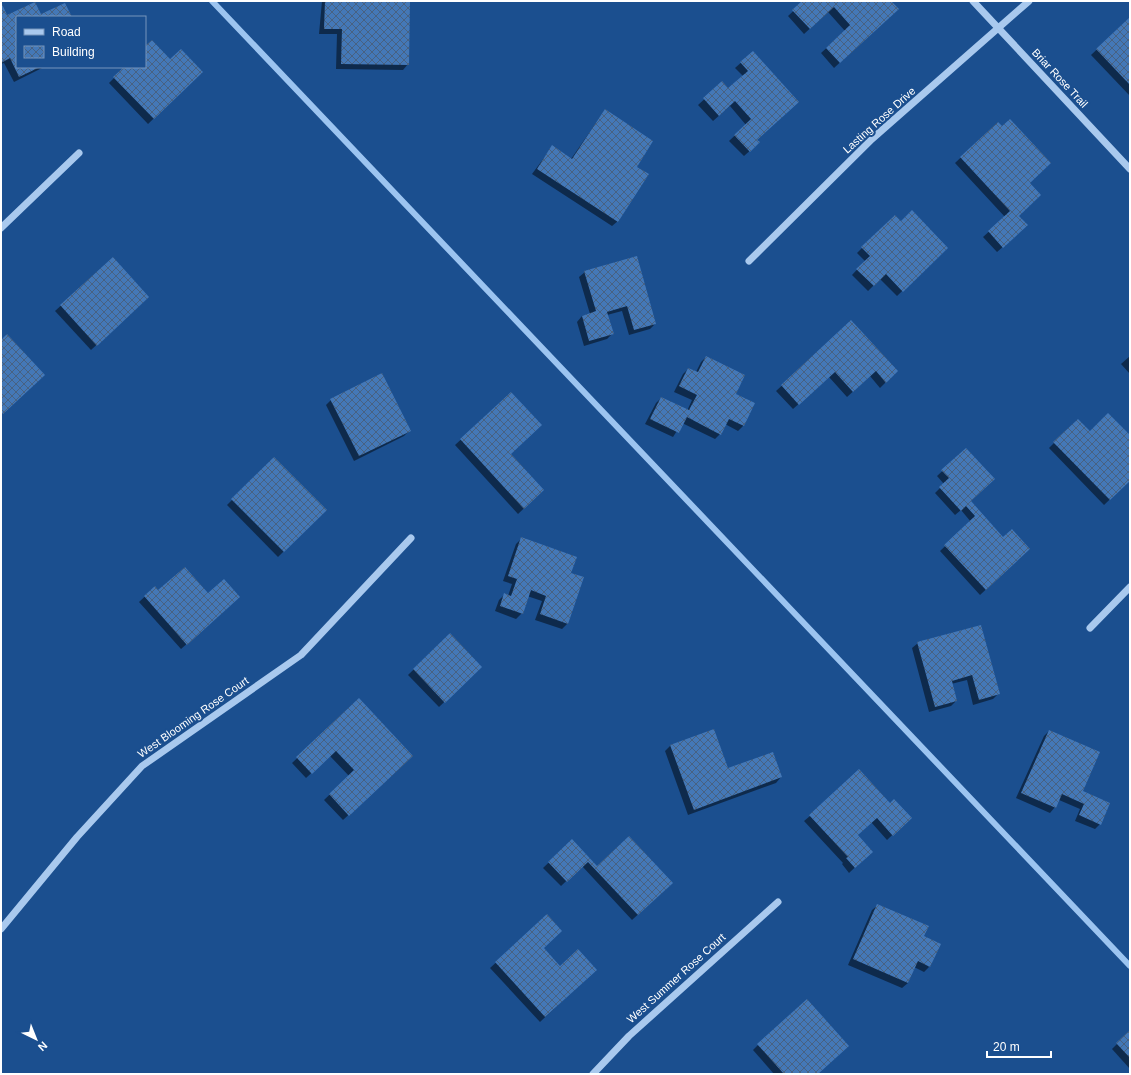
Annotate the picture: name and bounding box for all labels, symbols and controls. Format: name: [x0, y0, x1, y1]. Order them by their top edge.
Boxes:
legend: [16, 16, 146, 68]
text: Road: [52, 25, 81, 39]
text: Building: [52, 45, 95, 59]
street label: Briar Rose Trail: [1030, 46, 1090, 110]
street label: Lasting Rose Drive: [840, 84, 918, 156]
street label: West Blooming Rose Court: [135, 674, 251, 760]
street label: West Summer Rose Court: [624, 931, 728, 1025]
north arrow: [16, 1019, 56, 1059]
scale bar: [987, 1033, 1051, 1059]
text: N: [36, 1039, 50, 1053]
text: 20 m: [993, 1040, 1020, 1054]

